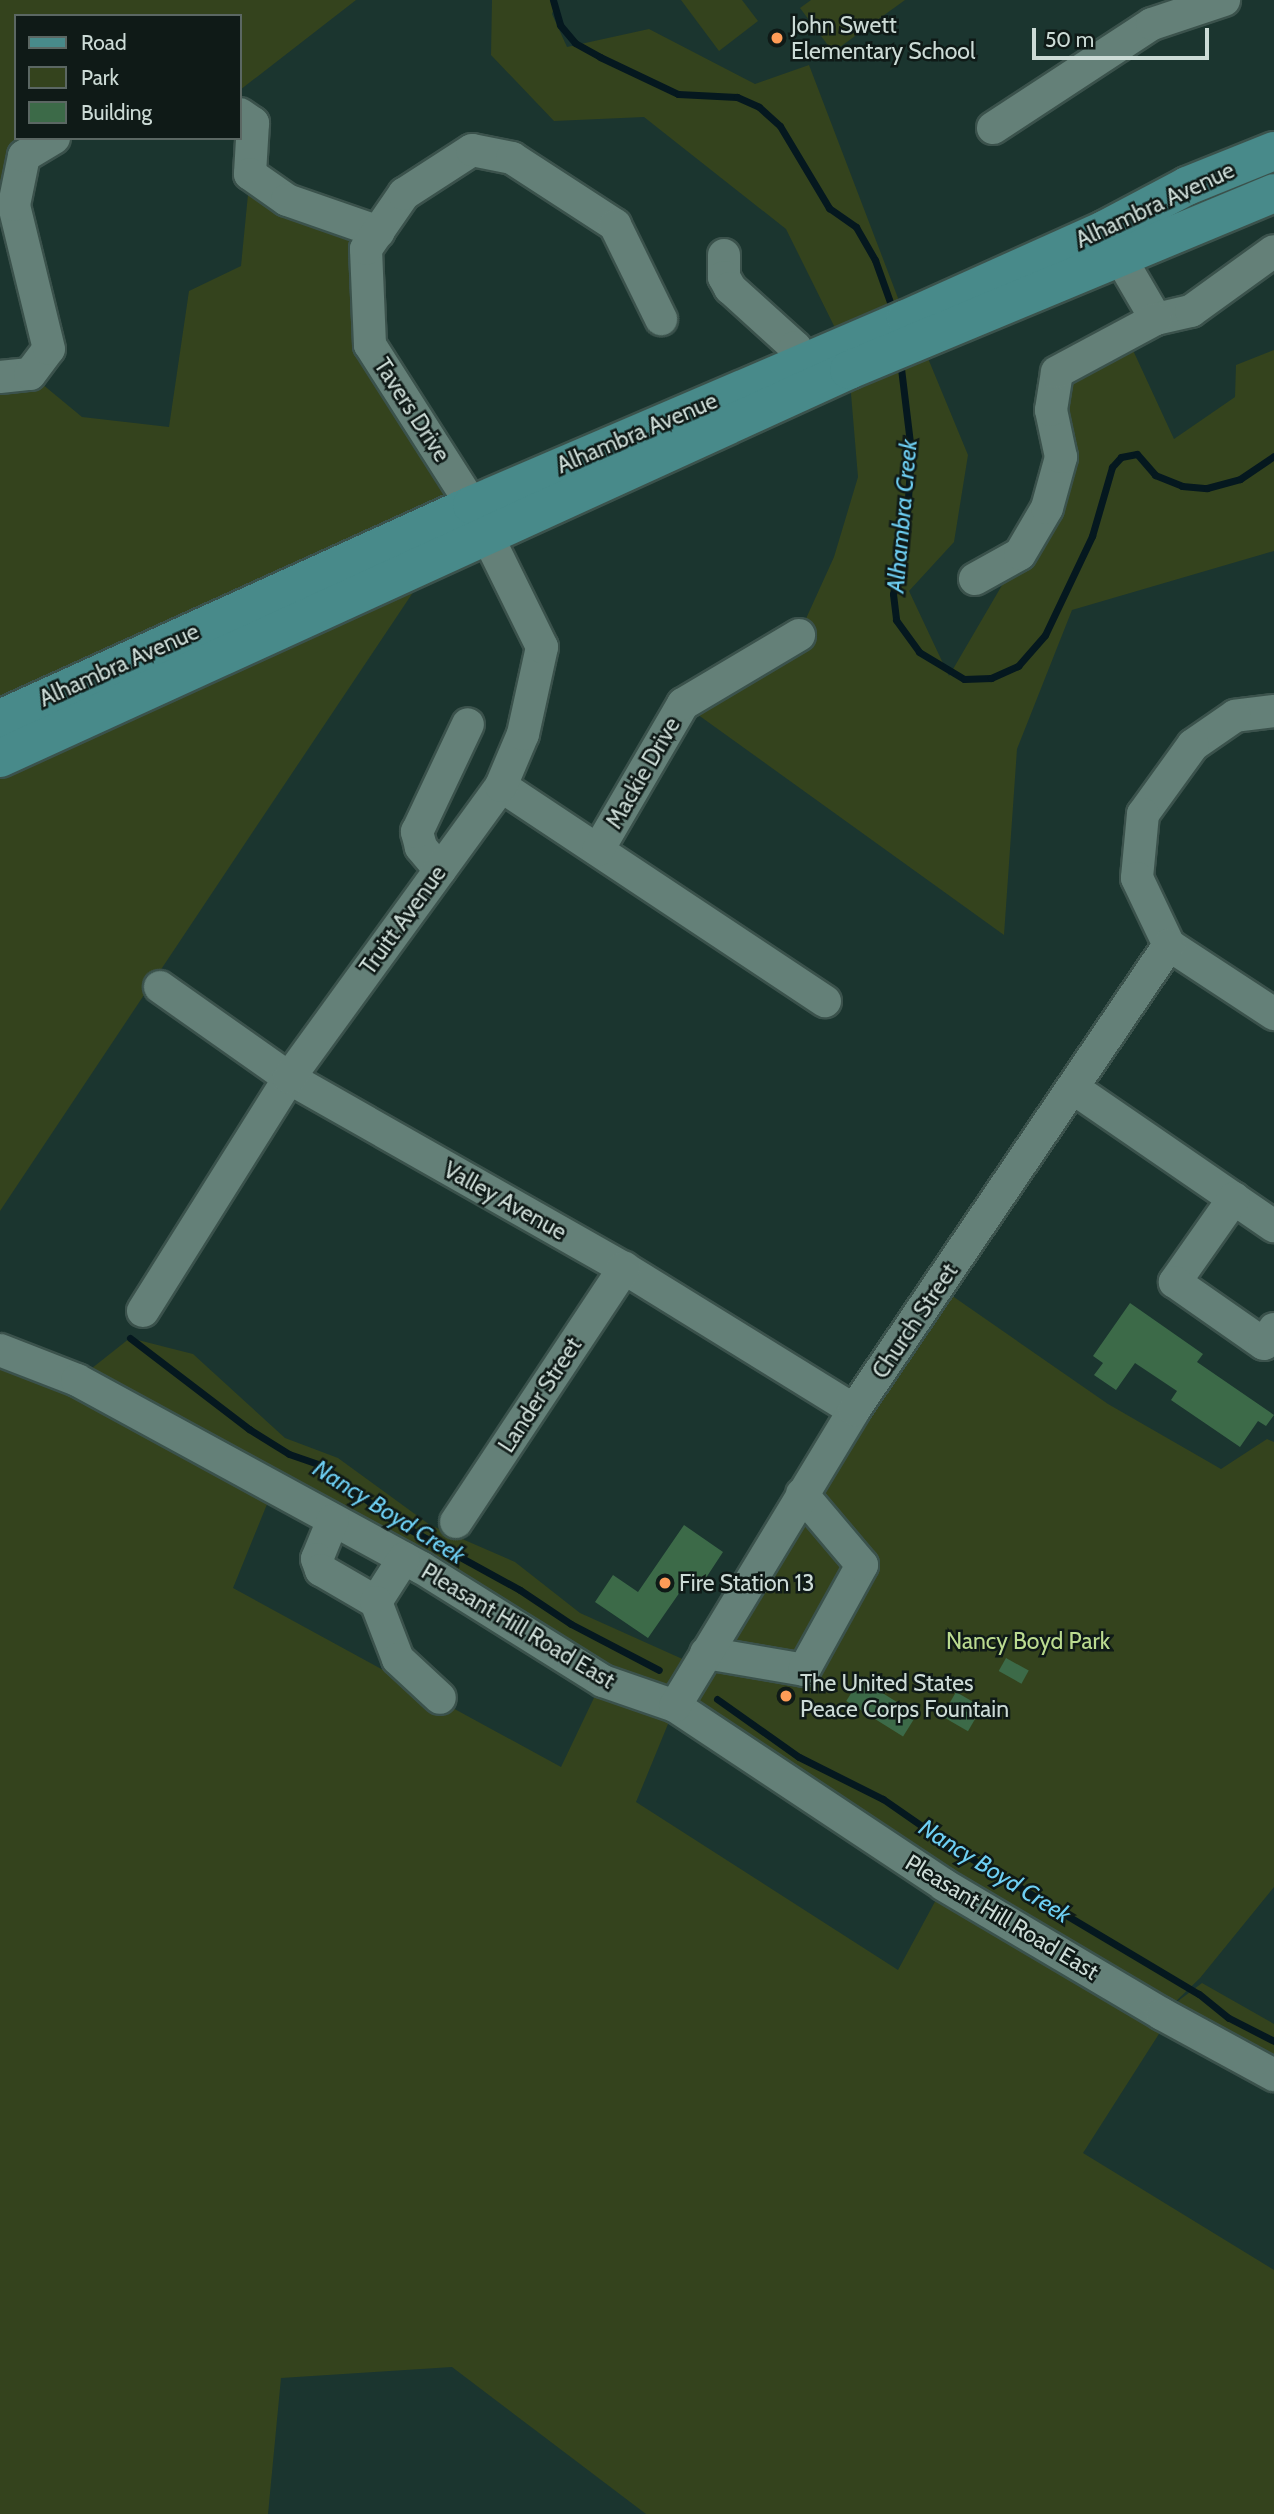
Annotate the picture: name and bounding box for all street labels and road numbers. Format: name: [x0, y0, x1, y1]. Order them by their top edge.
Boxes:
street label: Alhambra Avenue: [1071, 156, 1239, 254]
street label: Tavers Drive: [368, 353, 456, 467]
street label: Alhambra Avenue: [552, 387, 722, 479]
street label: Alhambra Avenue: [35, 617, 203, 713]
street label: Mackie Drive: [600, 713, 686, 833]
street label: Truitt Avenue: [354, 860, 452, 980]
street label: Valley Avenue: [439, 1156, 571, 1246]
street label: Church Street: [866, 1258, 964, 1384]
street label: Lander Street: [493, 1332, 587, 1458]
street label: Pleasant Hill Road East: [416, 1557, 620, 1695]
street label: Pleasant Hill Road East: [900, 1848, 1104, 1986]

